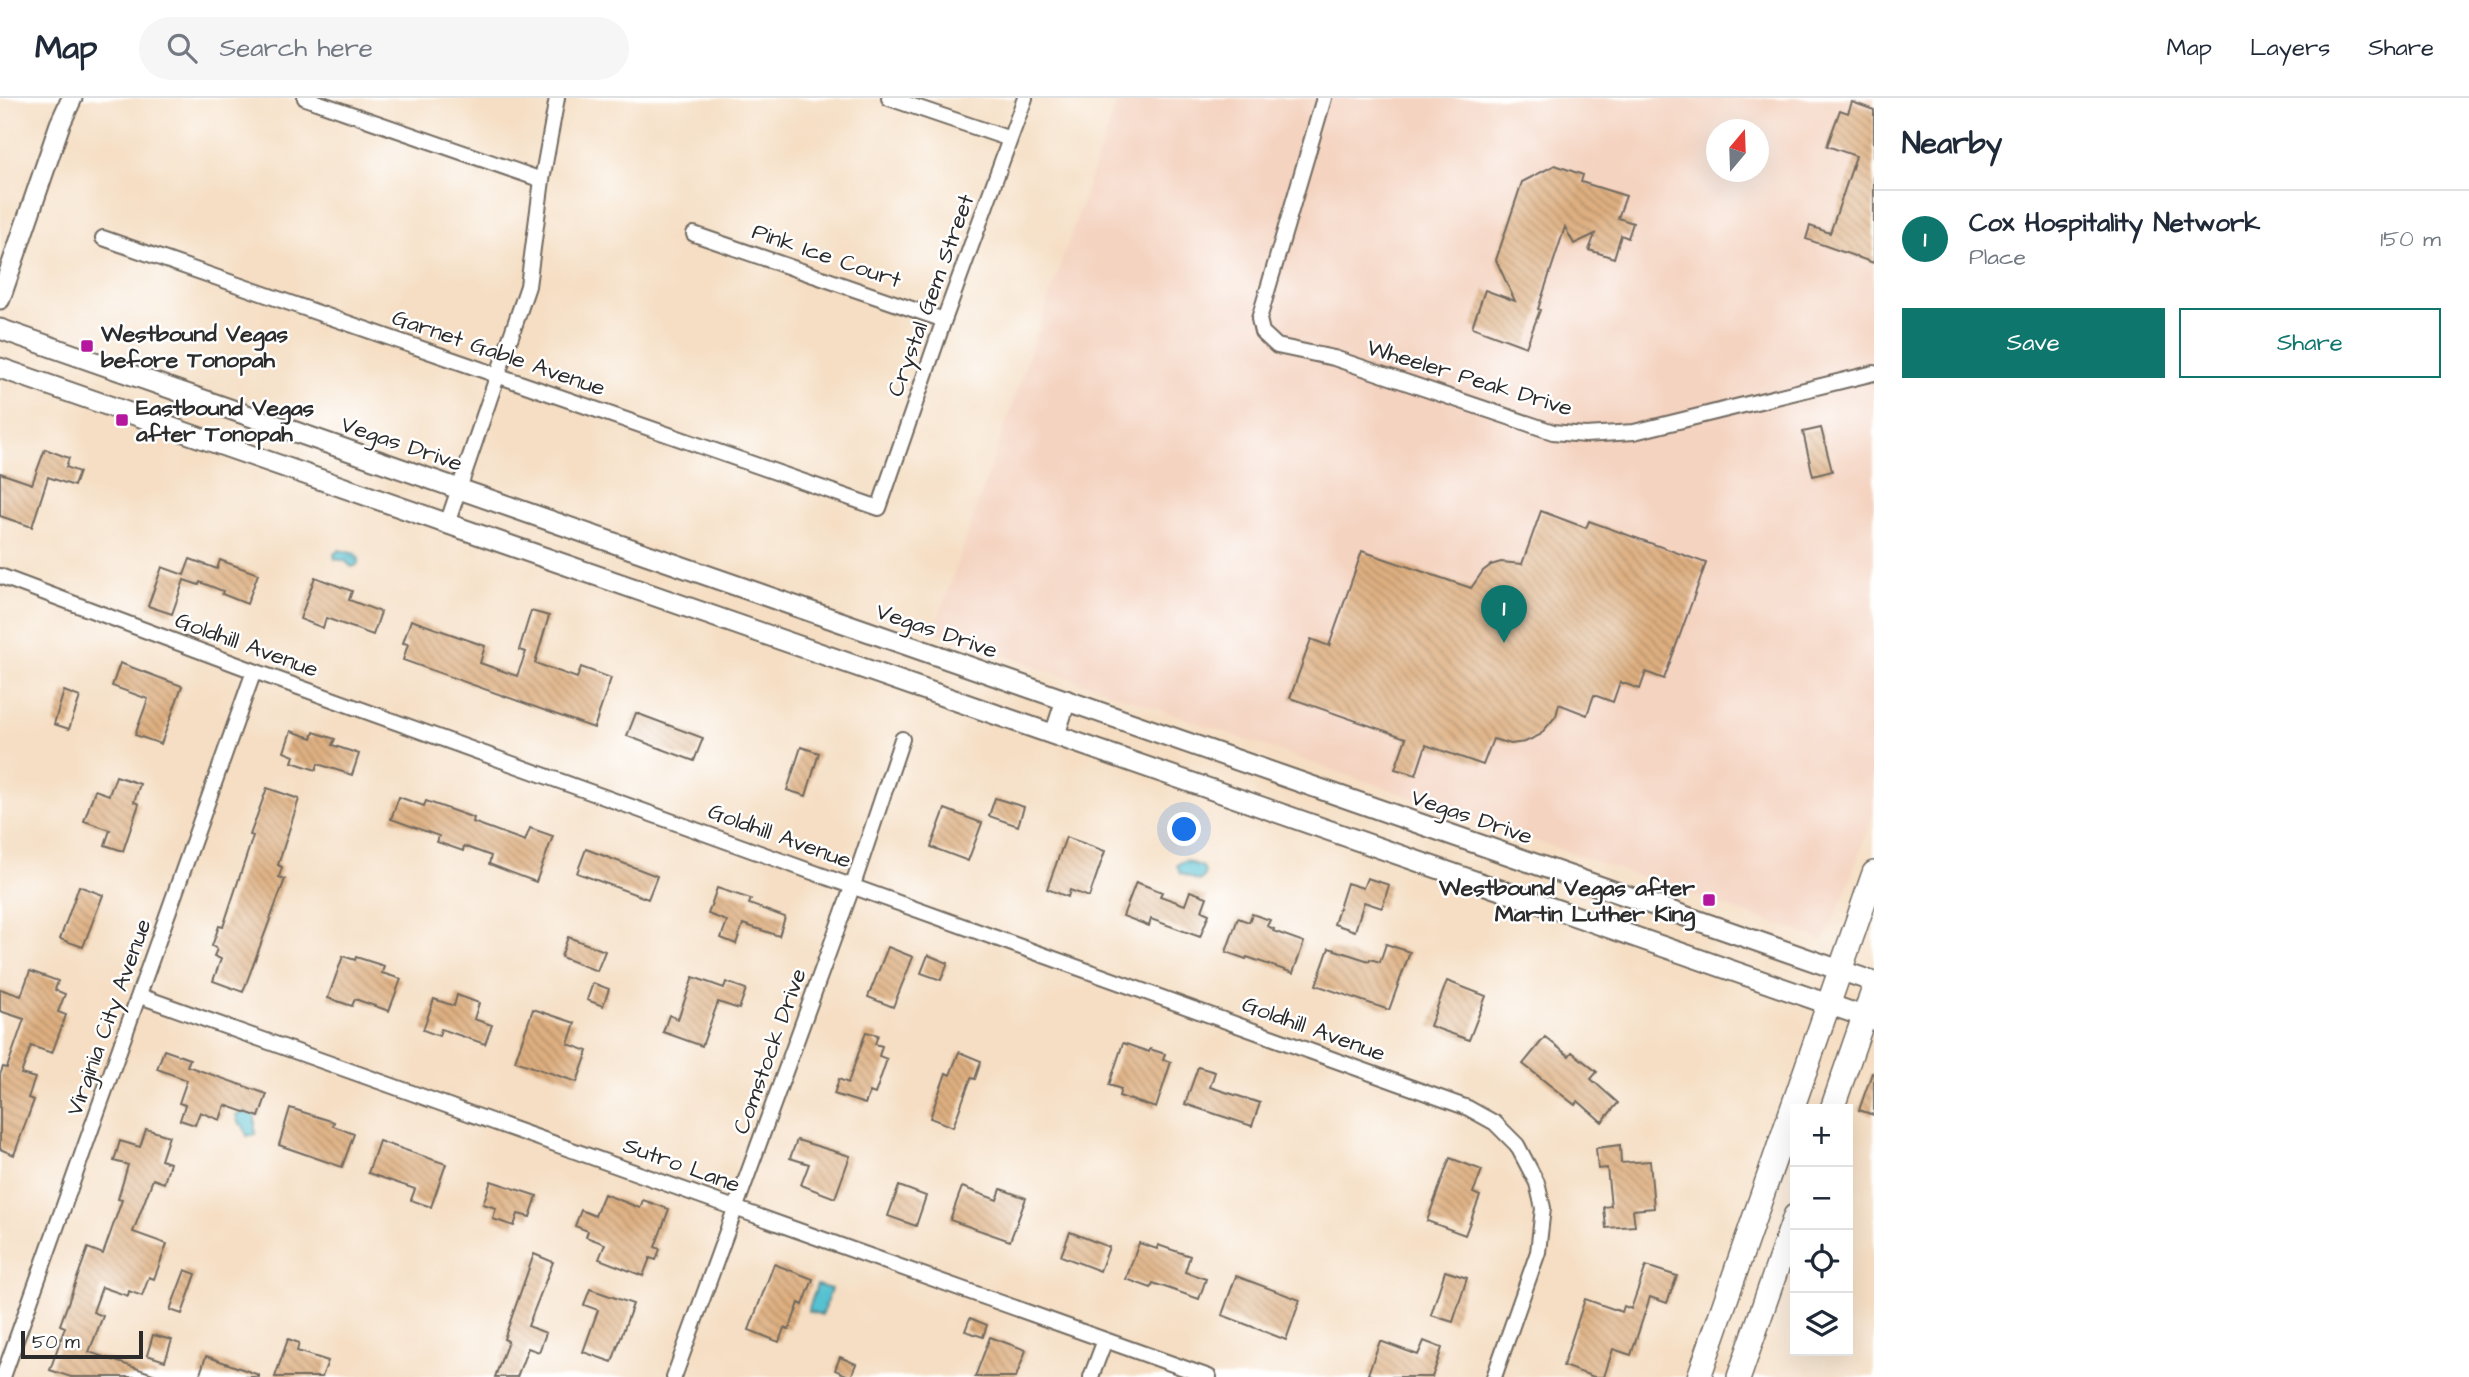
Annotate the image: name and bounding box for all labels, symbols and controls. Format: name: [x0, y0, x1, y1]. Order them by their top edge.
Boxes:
search box: [139, 17, 629, 80]
text: Map: [35, 25, 97, 71]
icon: search: [163, 29, 201, 67]
text: Search here: [219, 30, 373, 66]
text: Map: [2167, 31, 2212, 65]
text: Layers: [2250, 31, 2330, 65]
text: Share: [2368, 31, 2434, 65]
north arrow: [1706, 119, 1769, 182]
text: Nearby: [1902, 123, 2002, 165]
street label: Crystal Gem Street: [879, 189, 984, 401]
text: Cox Hospitality Network: [1969, 205, 2260, 241]
street label: Pink Ice Court: [748, 215, 906, 297]
text: 1: [1924, 223, 1926, 255]
text: 150 m: [2380, 223, 2441, 255]
text: Place: [1969, 241, 2026, 273]
street label: Garnet Gable Avenue: [388, 301, 609, 404]
button: Save: [1902, 308, 2165, 378]
button: Share: [2179, 308, 2441, 378]
place label: Westbound Vegas before Tonopah: [100, 318, 288, 376]
street label: Wheeler Peak Drive: [1363, 331, 1576, 424]
marker: Westbound Vegas before Tonopah: [79, 338, 95, 354]
place label: Eastbound Vegas after Tonopah: [135, 392, 315, 450]
street label: Vegas Drive: [336, 408, 467, 481]
marker: Eastbound Vegas after Tonopah: [114, 412, 130, 428]
pin: 1: [1481, 585, 1527, 643]
street label: Vegas Drive: [871, 595, 1002, 668]
street label: Goldhill Avenue: [171, 604, 323, 686]
street label: Vegas Drive: [1406, 781, 1537, 854]
street label: Goldhill Avenue: [704, 795, 856, 877]
your location: [1167, 812, 1201, 846]
place label: Westbound Vegas after Martin Luther King: [1438, 872, 1695, 931]
marker: Westbound Vegas after Martin Luther King: [1701, 892, 1717, 908]
street label: Virginia City Avenue: [58, 914, 160, 1121]
street label: Comstock Drive: [725, 964, 815, 1139]
street label: Goldhill Avenue: [1238, 988, 1390, 1070]
map controls: [1790, 1104, 1853, 1356]
button: +: [1790, 1104, 1853, 1167]
street label: Sutro Lane: [619, 1129, 745, 1201]
button: −: [1790, 1167, 1853, 1230]
button: locate: [1790, 1230, 1853, 1293]
button: layers: [1790, 1293, 1853, 1356]
scale bar: [21, 1328, 144, 1360]
text: 50 m: [32, 1329, 80, 1356]

